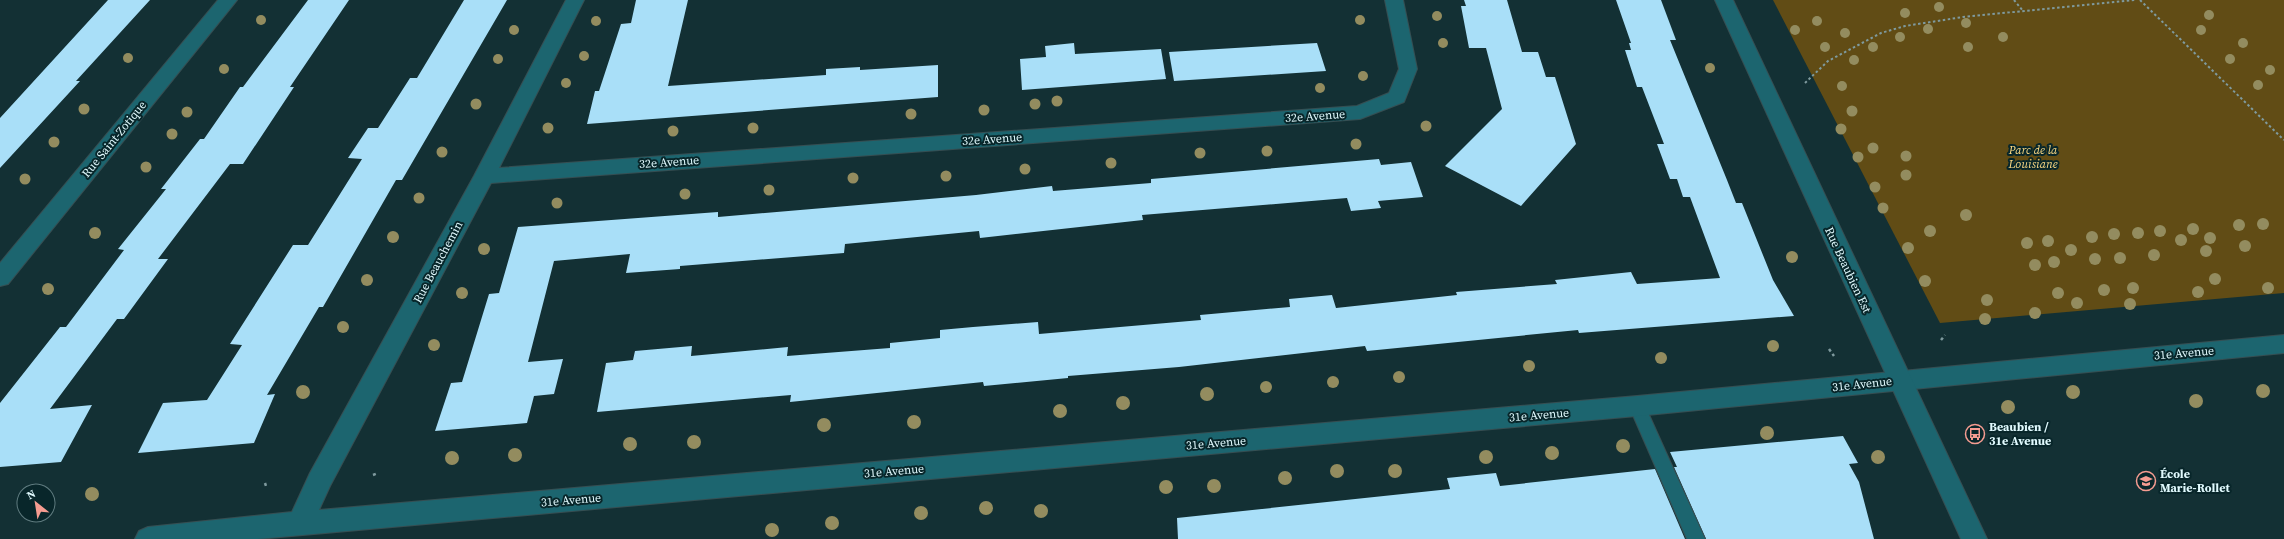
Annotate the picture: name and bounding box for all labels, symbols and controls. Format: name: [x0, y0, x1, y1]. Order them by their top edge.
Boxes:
street label: Rue Saint-Zotique: [78, 97, 150, 181]
street label: 32e Avenue: [1284, 106, 1346, 126]
street label: 32e Avenue: [961, 129, 1023, 149]
park label: Parc de la Louisiane: [2007, 142, 2058, 172]
street label: 32e Avenue: [638, 152, 700, 172]
street label: Rue Beauchemin: [410, 218, 466, 306]
street label: Rue Beaubien Est: [1821, 224, 1875, 316]
street label: 31e Avenue: [2153, 342, 2215, 364]
street label: 31e Avenue: [1831, 373, 1893, 395]
street label: 31e Avenue: [1508, 404, 1570, 426]
place label: Beaubien / 31e Avenue: [1989, 419, 2051, 449]
bus stop icon: Beaubien / 31e Avenue: [1964, 423, 1986, 445]
street label: 31e Avenue: [1185, 432, 1247, 454]
street label: 31e Avenue: [863, 460, 925, 482]
place label: École Marie-Rollet: [2160, 466, 2230, 496]
school or university icon: École Marie-Rollet: [2135, 470, 2157, 492]
north arrow: [16, 483, 56, 523]
text: N: [24, 486, 38, 503]
street label: 31e Avenue: [540, 489, 602, 511]

